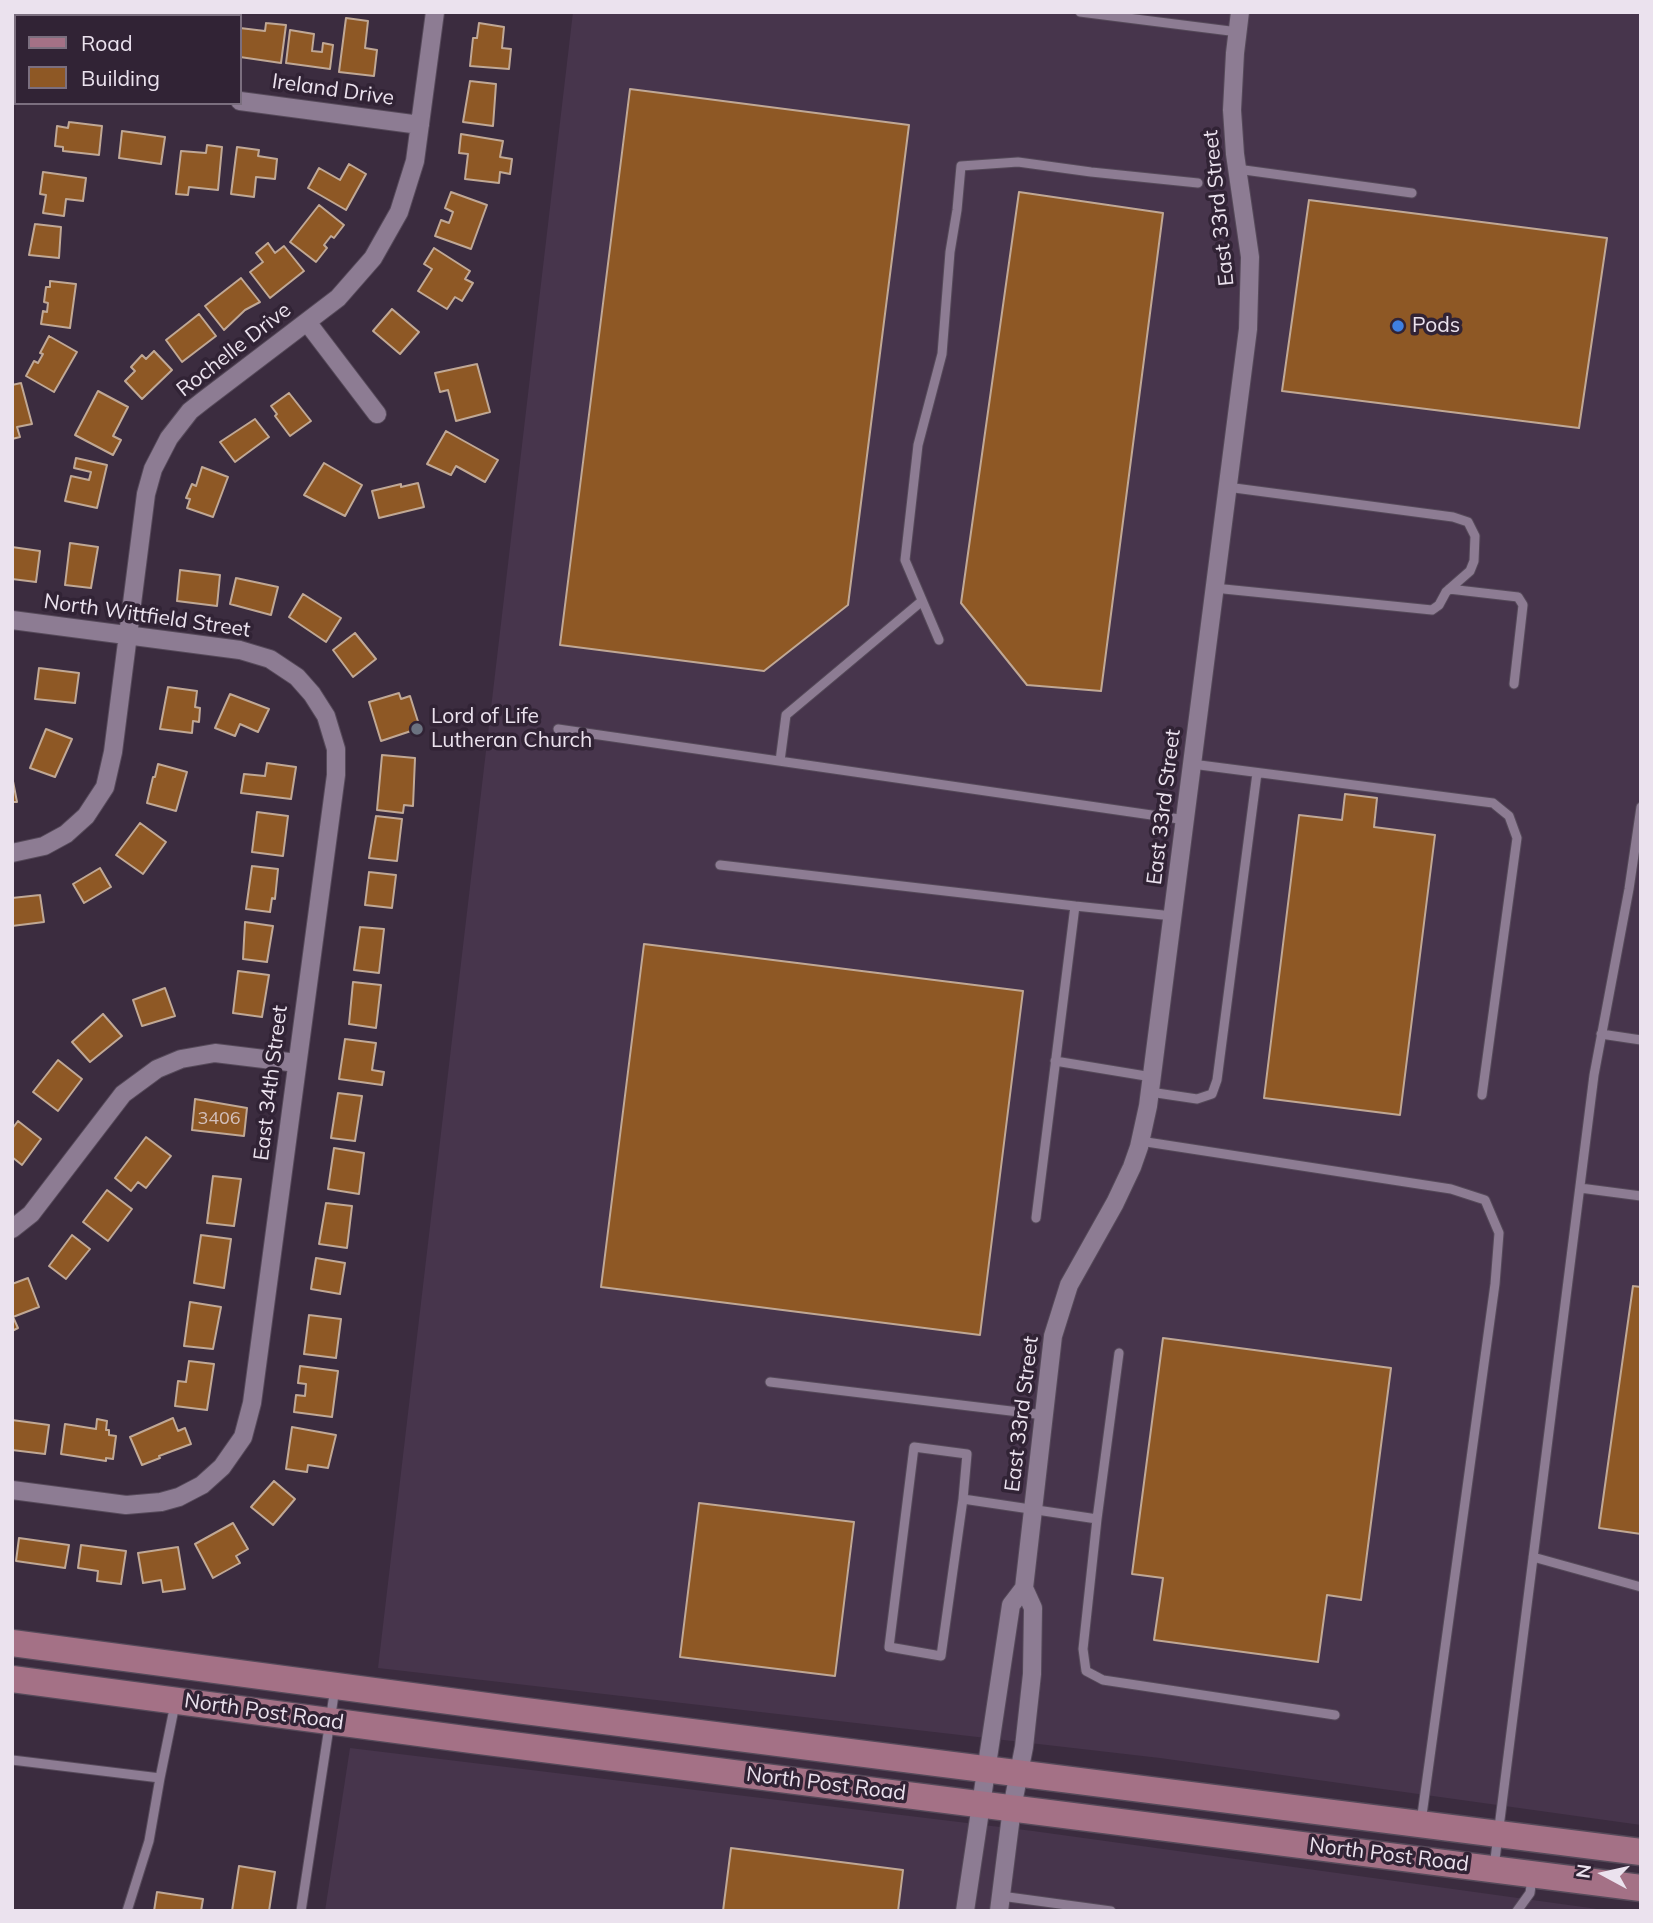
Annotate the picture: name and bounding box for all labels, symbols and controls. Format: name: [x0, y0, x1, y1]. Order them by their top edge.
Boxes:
legend: [14, 14, 242, 105]
text: Road: [81, 30, 132, 56]
text: Building: [81, 65, 160, 91]
street label: Ireland Drive: [270, 69, 396, 111]
street label: East 33rd Street: [1198, 129, 1240, 287]
street label: Rochelle Drive: [172, 298, 296, 402]
place label: Pods: [1412, 313, 1460, 339]
marker: Pods: [1390, 318, 1406, 334]
street label: North Wittfield Street: [42, 589, 252, 643]
place label: Lord of Life Lutheran Church: [431, 704, 592, 754]
marker: Lord of Life Lutheran Church: [409, 721, 425, 737]
street label: East 33rd Street: [1142, 728, 1186, 886]
street label: East 34th Street: [249, 1004, 293, 1162]
house number: 3406: [197, 1108, 241, 1130]
street label: East 33rd Street: [1000, 1335, 1044, 1493]
street label: North Post Road: [183, 1688, 345, 1736]
street label: North Post Road: [745, 1762, 907, 1806]
street label: North Post Road: [1308, 1833, 1470, 1877]
north arrow: [1569, 1839, 1639, 1909]
text: N: [1570, 1862, 1596, 1880]

